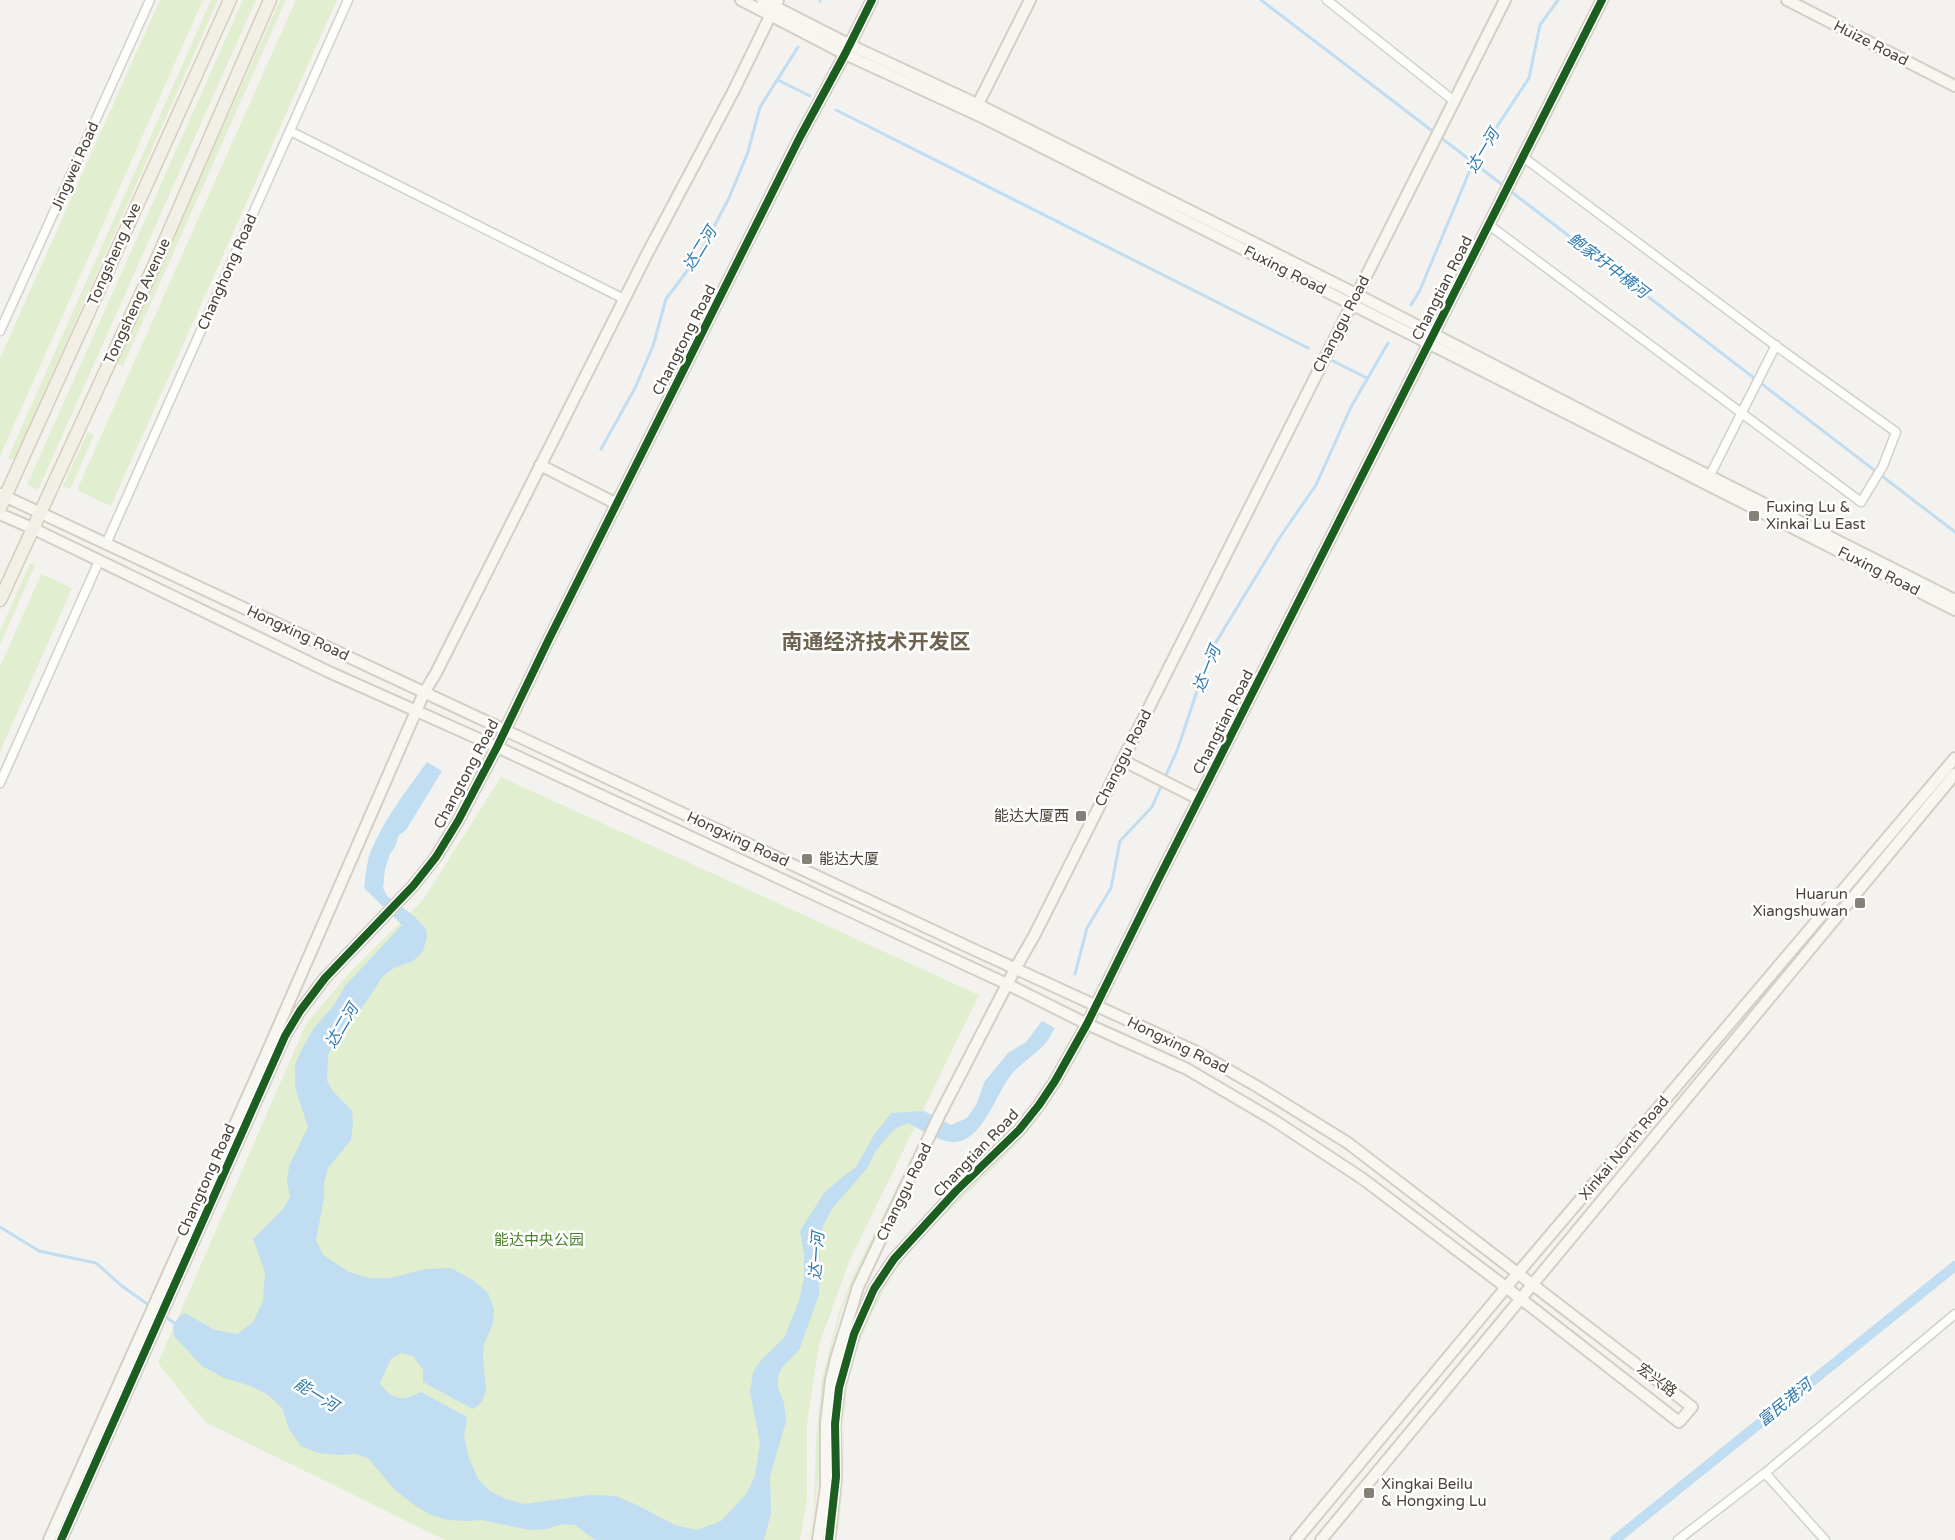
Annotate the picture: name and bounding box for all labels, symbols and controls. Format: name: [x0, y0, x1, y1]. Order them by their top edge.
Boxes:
street label: Huize Road: [1831, 16, 1911, 70]
street label: Jingwei Road: [47, 119, 103, 213]
water label: 达一河: [1462, 123, 1505, 177]
street label: Tongsheng Ave: [83, 200, 145, 308]
street label: Changhong Road: [193, 211, 261, 333]
water label: 达二河: [679, 221, 723, 275]
water label: 鲍家圩中横河: [1564, 229, 1655, 305]
street label: Changtian Road: [1408, 233, 1476, 343]
street label: Tongsheng Avenue: [100, 235, 174, 367]
street label: Fuxing Road: [1241, 242, 1329, 298]
street label: Changgu Road: [1309, 272, 1373, 376]
street label: Changtong Road: [648, 282, 720, 398]
place label: Fuxing Lu & Xinkai Lu East: [1766, 498, 1866, 533]
marker: Fuxing Lu & Xinkai Lu East: [1747, 509, 1761, 523]
street label: Fuxing Road: [1835, 543, 1923, 599]
street label: Hongxing Road: [244, 601, 352, 665]
district label: 南通经济技术开发区: [782, 630, 971, 655]
water label: 达一河: [1189, 640, 1226, 695]
street label: Changtian Road: [1189, 667, 1257, 777]
street label: Changgu Road: [1091, 706, 1155, 810]
street label: Changtong Road: [430, 716, 502, 832]
street label: Hongxing Road: [684, 807, 792, 871]
place label: 能达大厦西: [994, 807, 1069, 825]
marker: 能达大厦西: [1074, 809, 1088, 823]
place label: 能达大厦: [819, 850, 879, 868]
marker: 能达大厦: [800, 852, 814, 866]
place label: Huarun Xiangshuwan: [1752, 885, 1848, 920]
marker: Huarun Xiangshuwan: [1853, 896, 1867, 910]
water label: 达二河: [321, 998, 364, 1052]
street label: Hongxing Road: [1124, 1013, 1232, 1077]
street label: Xinkai North Road: [1575, 1092, 1673, 1204]
street label: Changtian Road: [930, 1105, 1022, 1201]
street label: Changtong Road: [173, 1121, 239, 1239]
street label: Changgu Road: [873, 1140, 935, 1244]
water label: 达一河: [805, 1228, 829, 1281]
park label: 能达中央公园: [494, 1231, 584, 1249]
street label: 宏兴路: [1634, 1359, 1680, 1401]
water label: 富民港河: [1754, 1373, 1818, 1431]
water label: 能一河: [290, 1374, 344, 1418]
place label: Xingkai Beilu & Hongxing Lu: [1381, 1475, 1487, 1510]
marker: Xingkai Beilu & Hongxing Lu: [1362, 1486, 1376, 1500]

